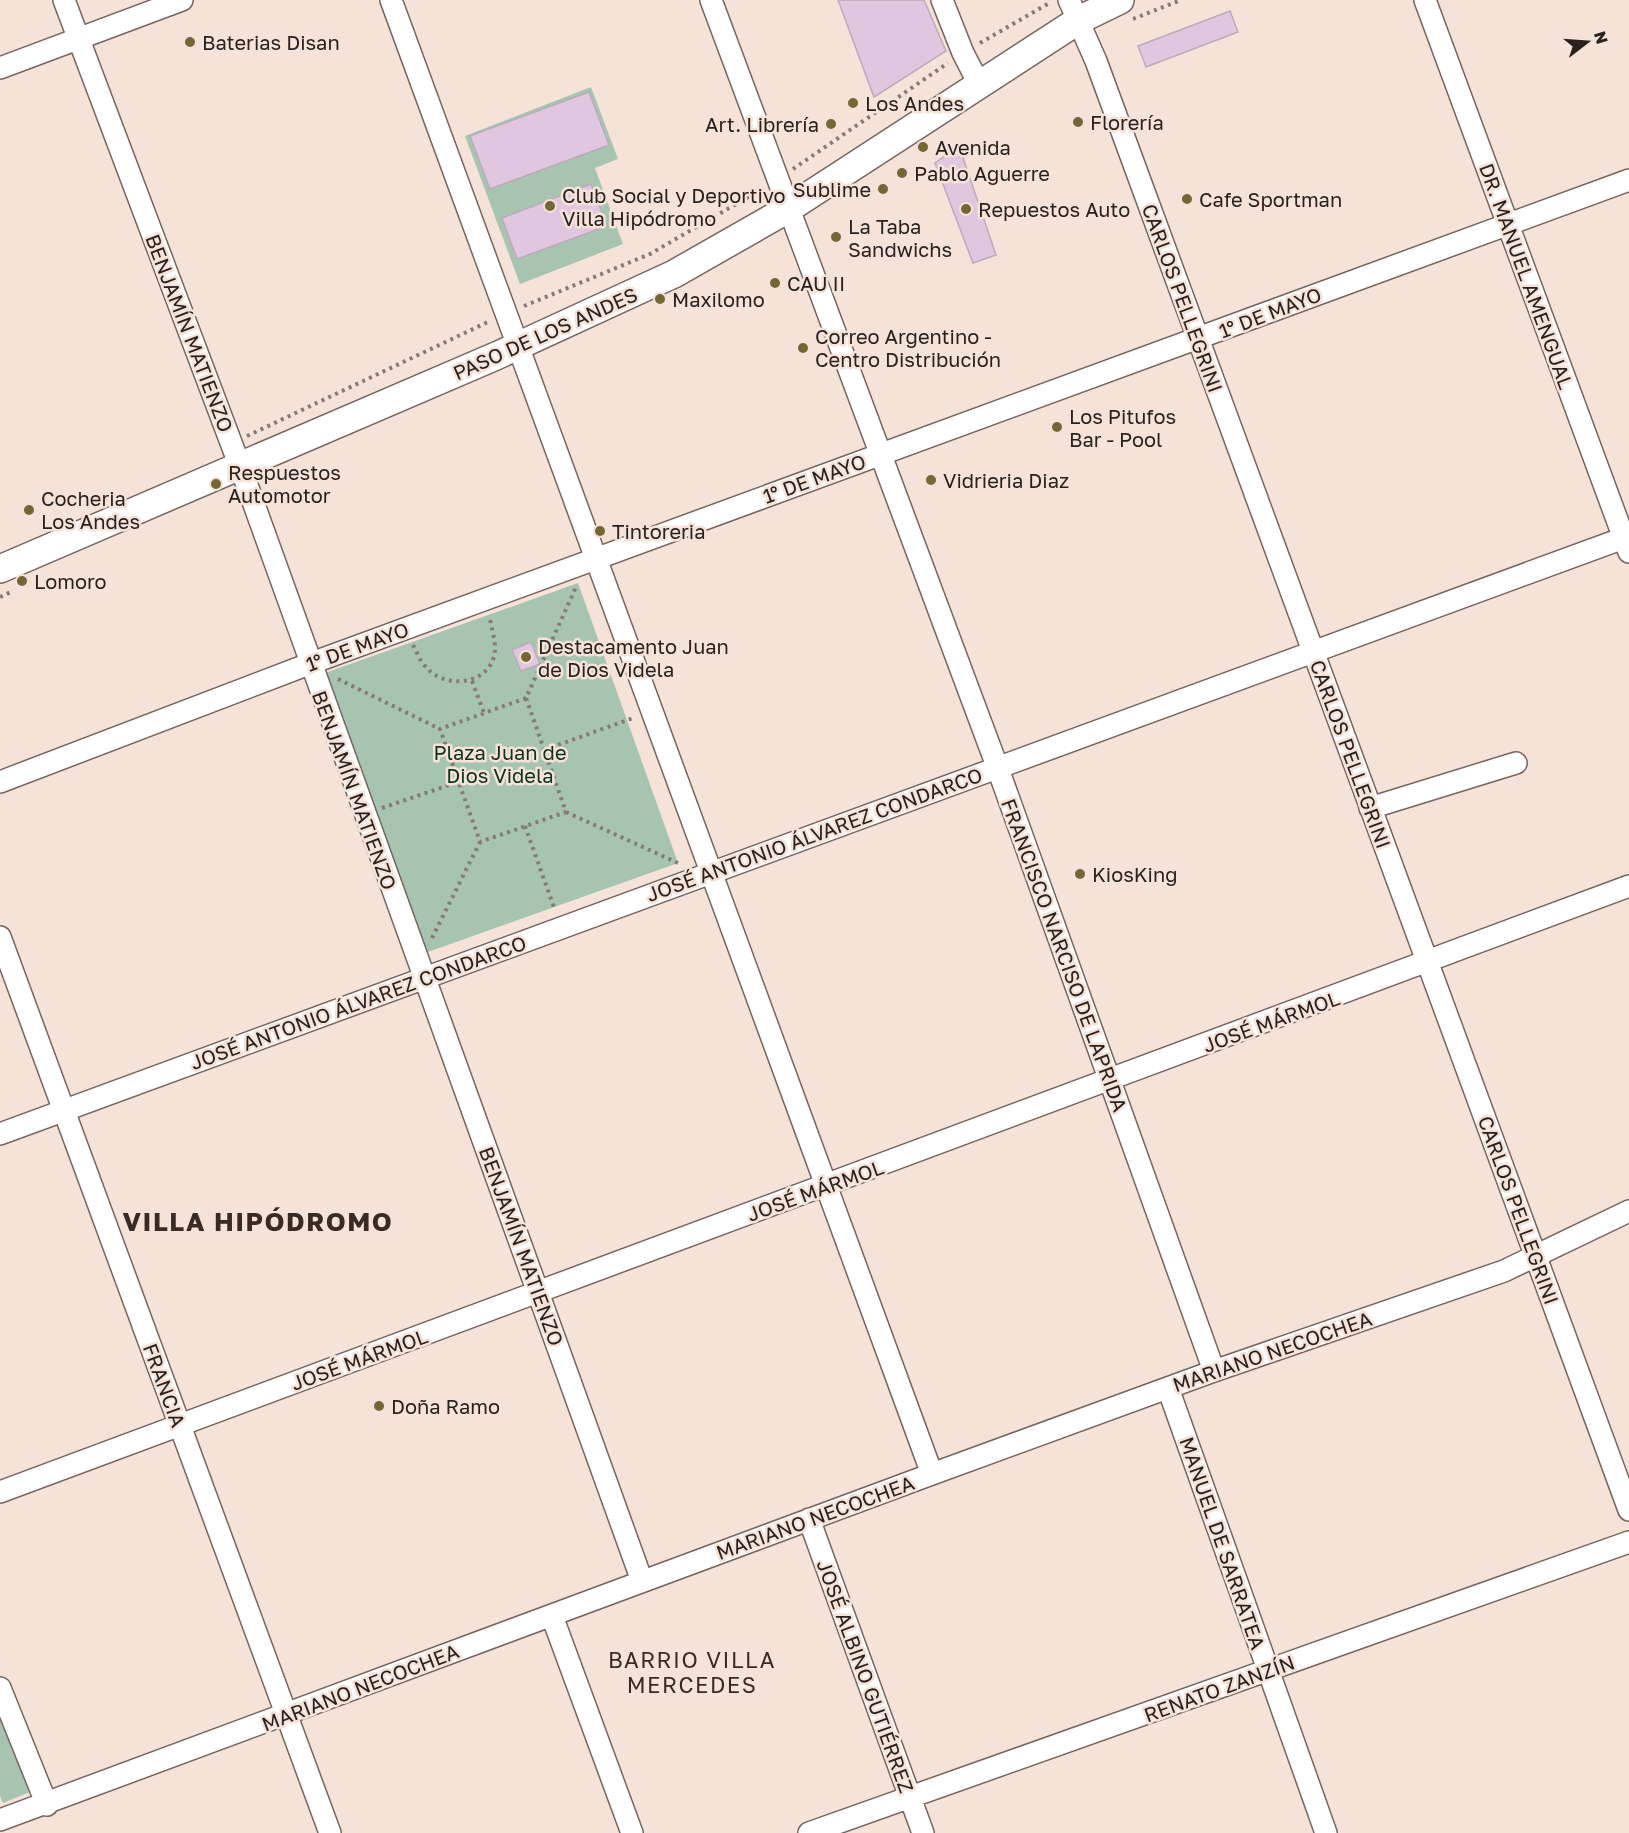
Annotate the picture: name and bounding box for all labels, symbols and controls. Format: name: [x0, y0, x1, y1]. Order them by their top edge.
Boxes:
north arrow: [1557, 12, 1617, 72]
text: N: [1590, 29, 1613, 46]
place label: Baterias Disan: [202, 30, 340, 54]
marker: Baterias Disan: [183, 35, 197, 49]
place label: Los Andes: [865, 91, 964, 115]
marker: Los Andes: [846, 96, 860, 110]
place label: Florería: [1090, 110, 1164, 134]
place label: Art. Librería: [705, 112, 819, 136]
marker: Florería: [1071, 115, 1085, 129]
marker: Art. Librería: [824, 117, 838, 131]
place label: Avenida: [935, 135, 1011, 159]
marker: Avenida: [916, 140, 930, 154]
street label: DR. MANUEL AMENGUAL: [1475, 160, 1579, 392]
place label: Pablo Aguerre: [914, 161, 1050, 185]
marker: Pablo Aguerre: [895, 166, 909, 180]
place label: Sublime: [793, 177, 871, 201]
marker: Sublime: [876, 182, 890, 196]
place label: Club Social y Deportivo Villa Hipódromo: [562, 183, 786, 230]
place label: Cafe Sportman: [1199, 187, 1342, 211]
marker: Cafe Sportman: [1180, 192, 1194, 206]
place label: Repuestos Auto: [978, 197, 1130, 221]
marker: Club Social y Deportivo Villa Hipódromo: [543, 199, 557, 213]
street label: CARLOS PELLEGRINI: [1138, 200, 1228, 396]
marker: Repuestos Auto: [959, 202, 973, 216]
place label: La Taba Sandwichs: [848, 214, 952, 261]
marker: La Taba Sandwichs: [829, 230, 843, 244]
street label: BENJAMÍN MATIENZO: [141, 231, 239, 435]
place label: CAU II: [787, 271, 845, 295]
marker: CAU II: [768, 276, 782, 290]
street label: 1° DE MAYO: [1215, 281, 1325, 343]
street label: PASO DE LOS ANDES: [449, 282, 641, 384]
place label: Maxilomo: [672, 287, 765, 311]
marker: Maxilomo: [653, 292, 667, 306]
place label: Correo Argentino - Centro Distribución: [815, 324, 1001, 371]
marker: Correo Argentino - Centro Distribución: [796, 341, 810, 355]
place label: Los Pitufos Bar - Pool: [1069, 404, 1176, 451]
marker: Los Pitufos Bar - Pool: [1050, 420, 1064, 434]
street label: 1° DE MAYO: [759, 448, 869, 508]
place label: Respuestos Automotor: [228, 460, 341, 507]
place label: Vidrieria Diaz: [943, 468, 1069, 492]
marker: Vidrieria Diaz: [924, 473, 938, 487]
marker: Respuestos Automotor: [209, 477, 223, 491]
place label: Cocheria Los Andes: [41, 486, 140, 533]
marker: Cocheria Los Andes: [22, 503, 36, 517]
place label: Tintoreria: [612, 519, 706, 543]
marker: Tintoreria: [593, 524, 607, 538]
place label: Lomoro: [34, 569, 107, 593]
marker: Lomoro: [15, 574, 29, 588]
street label: 1° DE MAYO: [302, 616, 412, 676]
place label: Destacamento Juan de Dios Videla: [538, 634, 729, 681]
marker: Destacamento Juan de Dios Videla: [519, 650, 533, 664]
street label: CARLOS PELLEGRINI: [1306, 656, 1396, 852]
street label: BENJAMÍN MATIENZO: [308, 687, 402, 893]
park label: Plaza Juan de Dios Videla: [434, 740, 567, 787]
street label: JOSÉ ANTONIO ÁLVAREZ CONDARCO: [643, 762, 985, 906]
street label: FRANCISCO NARCISO DE LAPRIDA: [997, 795, 1133, 1115]
place label: KiosKing: [1092, 862, 1178, 886]
marker: KiosKing: [1073, 867, 1087, 881]
street label: JOSÉ ANTONIO ÁLVAREZ CONDARCO: [187, 930, 529, 1074]
street label: JOSÉ MÁRMOL: [1199, 985, 1343, 1057]
street label: CARLOS PELLEGRINI: [1474, 1112, 1564, 1308]
street label: BENJAMÍN MATIENZO: [475, 1143, 569, 1349]
street label: JOSÉ MÁRMOL: [743, 1154, 887, 1226]
district label: VILLA HIPÓDROMO: [123, 1206, 393, 1237]
street label: MARIANO NECOCHEA: [1169, 1306, 1375, 1396]
street label: JOSÉ MÁRMOL: [287, 1323, 431, 1395]
street label: FRANCIA: [139, 1340, 191, 1430]
place label: Doña Ramo: [391, 1394, 500, 1418]
marker: Doña Ramo: [372, 1399, 386, 1413]
street label: MANUEL DE SARRATEA: [1175, 1434, 1271, 1652]
street label: MARIANO NECOCHEA: [713, 1470, 917, 1564]
street label: JOSÉ ALBINO GUTIÉRREZ: [813, 1556, 919, 1796]
street label: MARIANO NECOCHEA: [258, 1638, 462, 1736]
district label: BARRIO VILLA MERCEDES: [608, 1646, 776, 1698]
street label: RENATO ZANZÍN: [1140, 1650, 1298, 1726]

